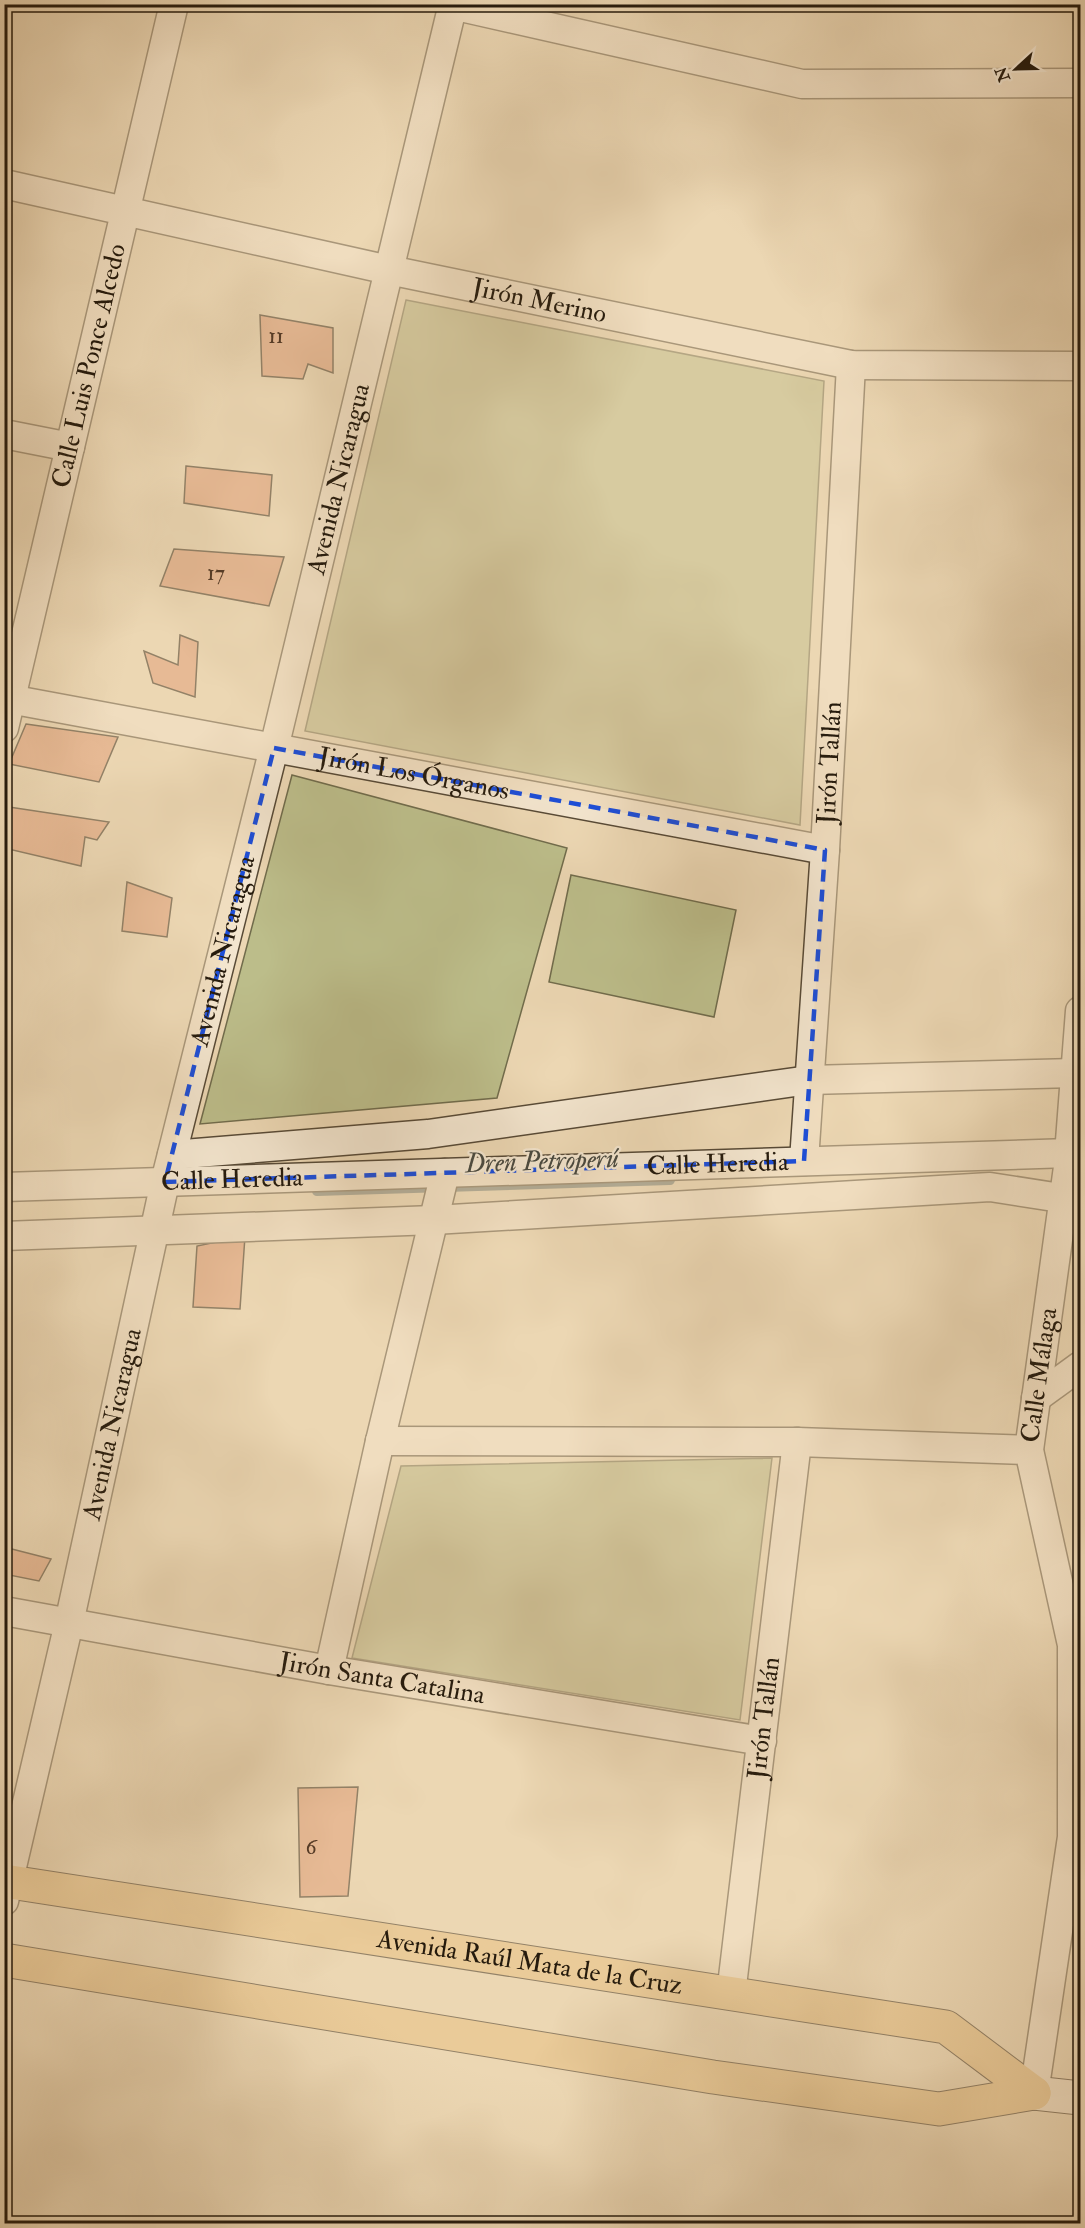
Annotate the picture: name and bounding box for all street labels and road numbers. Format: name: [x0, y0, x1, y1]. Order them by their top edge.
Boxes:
street label: Calle Luis Ponce Alcedo: [45, 241, 133, 491]
street label: Jirón Merino: [468, 271, 609, 330]
street label: Avenida Nicaragua: [300, 380, 377, 579]
street label: Jirón Tallán: [810, 701, 849, 826]
street label: Jirón Los Órganos: [315, 740, 512, 807]
street label: Avenida Nicaragua: [183, 852, 262, 1051]
street label: Calle Heredia: [646, 1146, 789, 1182]
street label: Calle Heredia: [160, 1161, 304, 1198]
street label: Calle Málaga: [1014, 1305, 1064, 1445]
street label: Avenida Nicaragua: [76, 1325, 149, 1524]
street label: Jirón Santa Catalina: [276, 1645, 487, 1711]
street label: Jirón Tallán: [741, 1655, 787, 1782]
street label: Avenida Raúl Mata de la Cruz: [374, 1923, 685, 2002]

